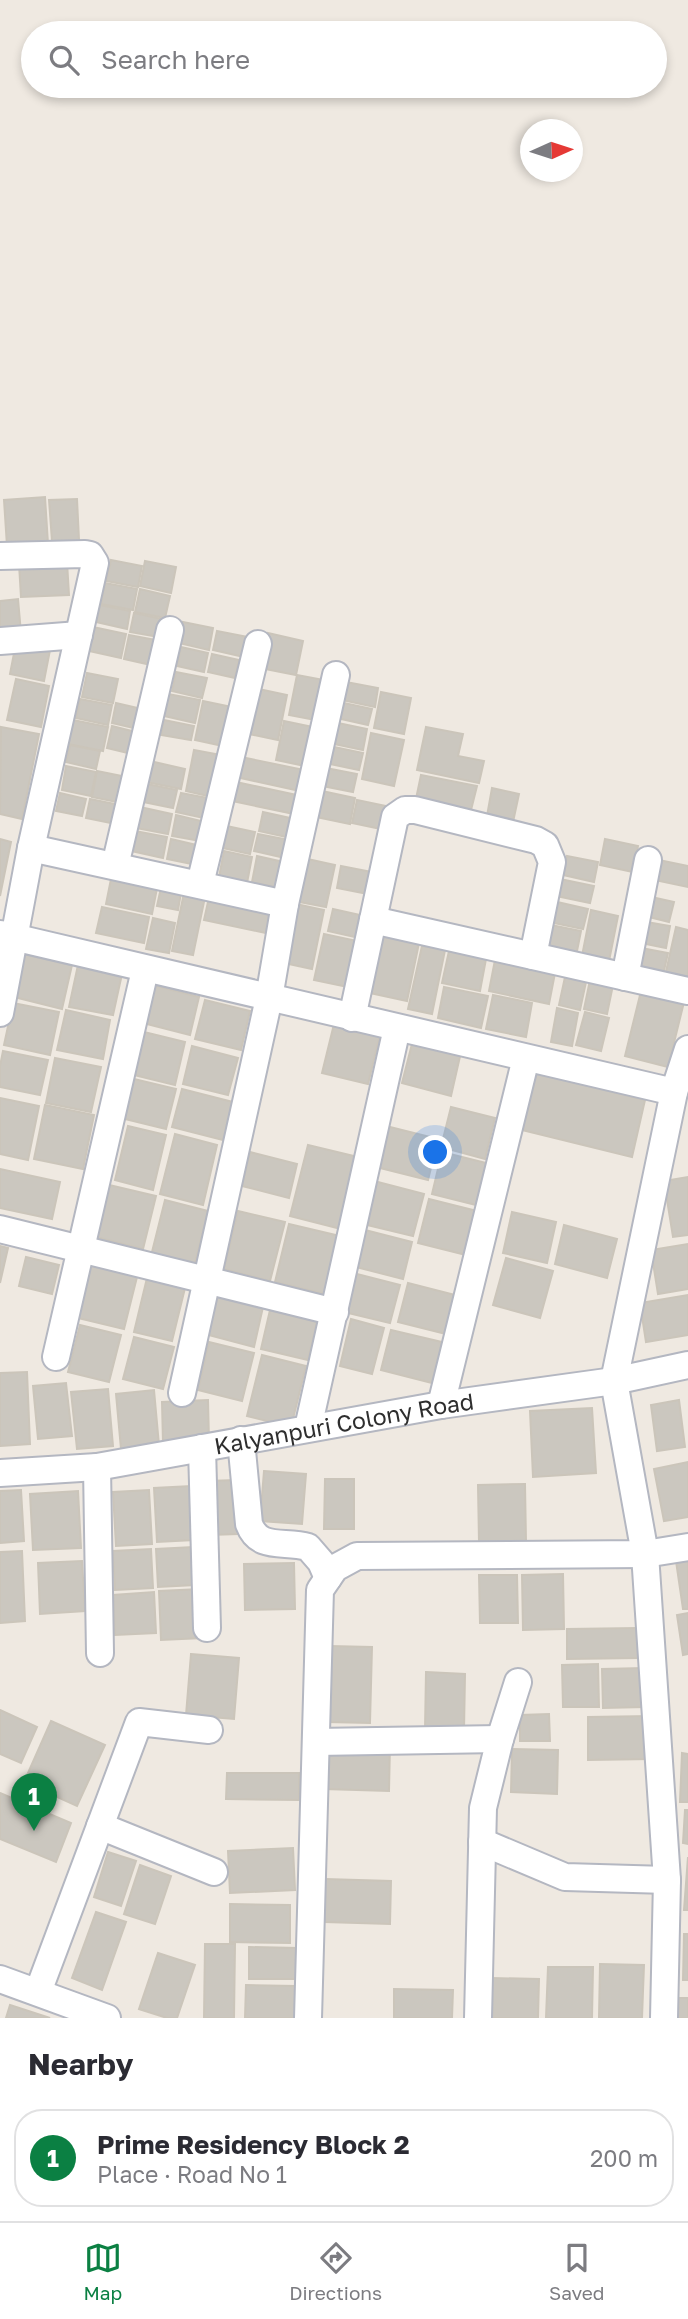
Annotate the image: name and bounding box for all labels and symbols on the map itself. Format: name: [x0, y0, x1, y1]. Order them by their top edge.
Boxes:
north arrow: [520, 119, 583, 182]
your location: [418, 1135, 452, 1169]
street label: Kalyanpuri Colony Road: [212, 1387, 475, 1460]
pin: 1: [11, 1773, 57, 1831]

